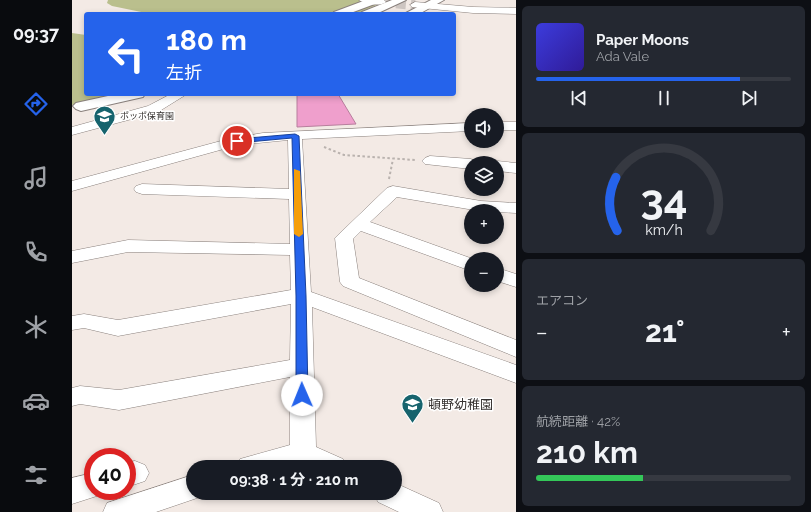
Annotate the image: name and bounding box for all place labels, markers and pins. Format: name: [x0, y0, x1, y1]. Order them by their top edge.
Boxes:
school or university icon: ポッポ保育園: [91, 103, 117, 136]
place label: ポッポ保育園: [120, 111, 174, 121]
pin: [220, 124, 254, 158]
school or university icon: 頓野幼稚園: [400, 391, 426, 424]
place label: 頓野幼稚園: [428, 397, 493, 412]

